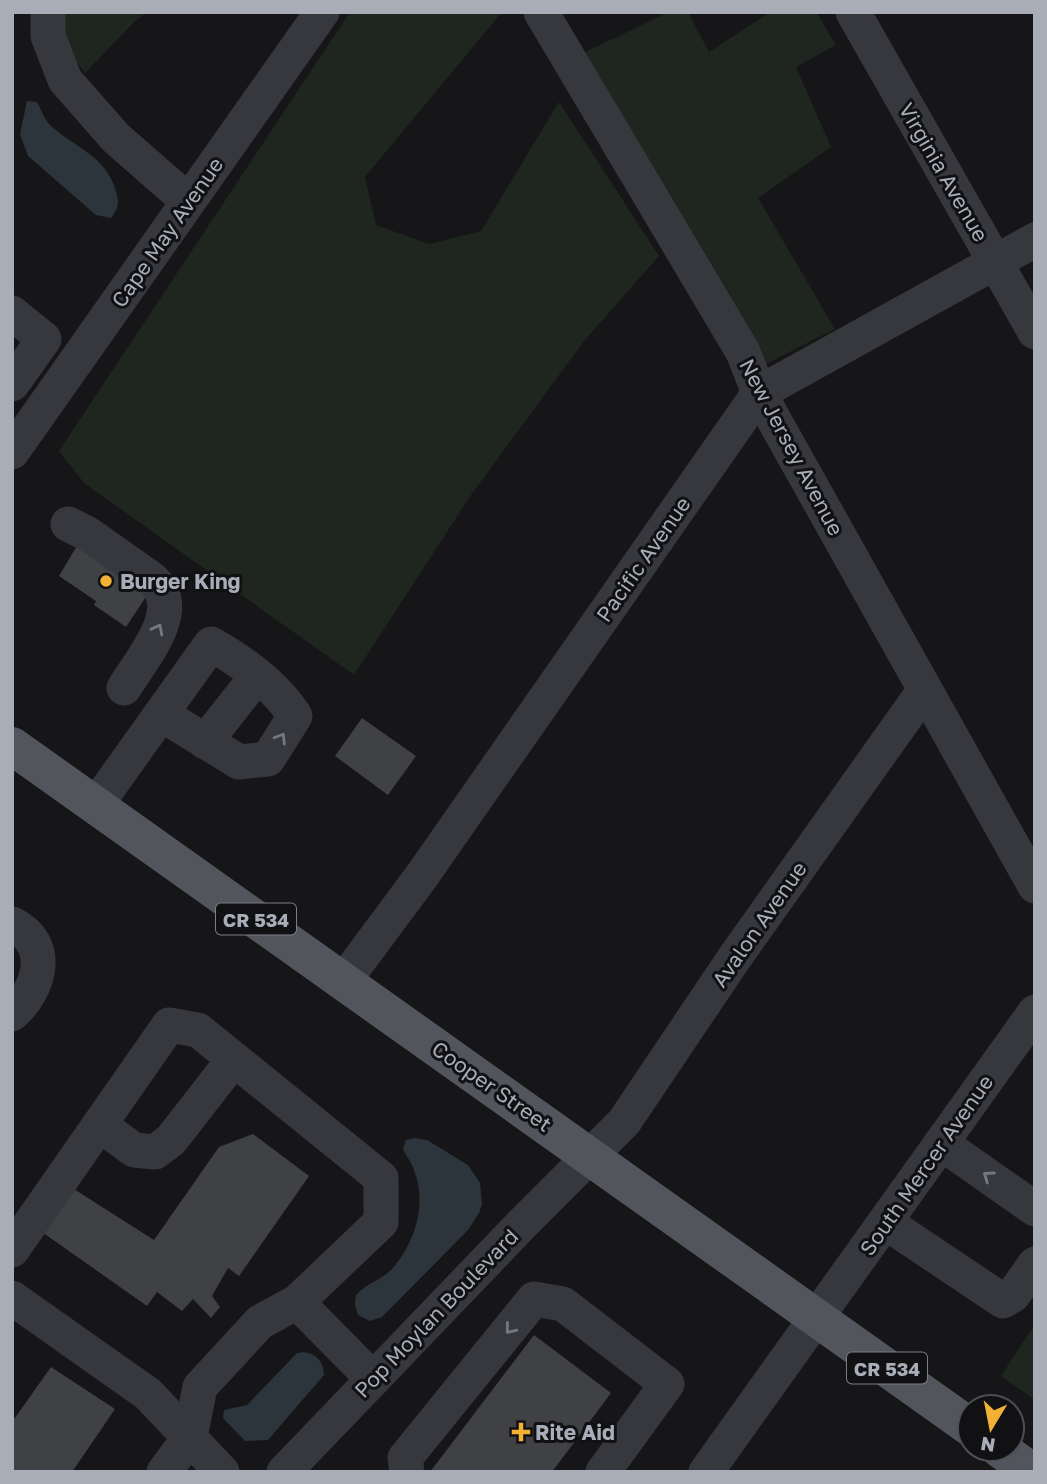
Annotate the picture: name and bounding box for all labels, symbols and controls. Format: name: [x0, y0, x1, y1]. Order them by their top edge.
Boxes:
street label: Virginia Avenue: [894, 98, 994, 246]
street label: Cape May Avenue: [106, 152, 228, 312]
street label: New Jersey Avenue: [734, 354, 850, 540]
street label: Pacific Avenue: [590, 491, 696, 627]
place label: Burger King: [120, 568, 241, 594]
marker: Burger King: [98, 573, 114, 589]
one-way arrow: [150, 624, 164, 636]
one-way arrow: [273, 733, 286, 746]
street label: Avalon Avenue: [706, 856, 812, 992]
road number: CR 534: [216, 903, 296, 934]
street label: Cooper Street: [427, 1035, 557, 1137]
street label: South Mercer Avenue: [854, 1070, 998, 1260]
one-way arrow: [983, 1172, 996, 1184]
street label: Pop Moylan Boulevard: [349, 1223, 523, 1403]
one-way arrow: [505, 1321, 518, 1333]
road number: CR 534: [847, 1352, 927, 1384]
north arrow: [956, 1393, 1026, 1463]
place label: Rite Aid: [535, 1419, 615, 1445]
marker: Rite Aid: [513, 1424, 529, 1440]
text: N: [979, 1433, 997, 1458]

